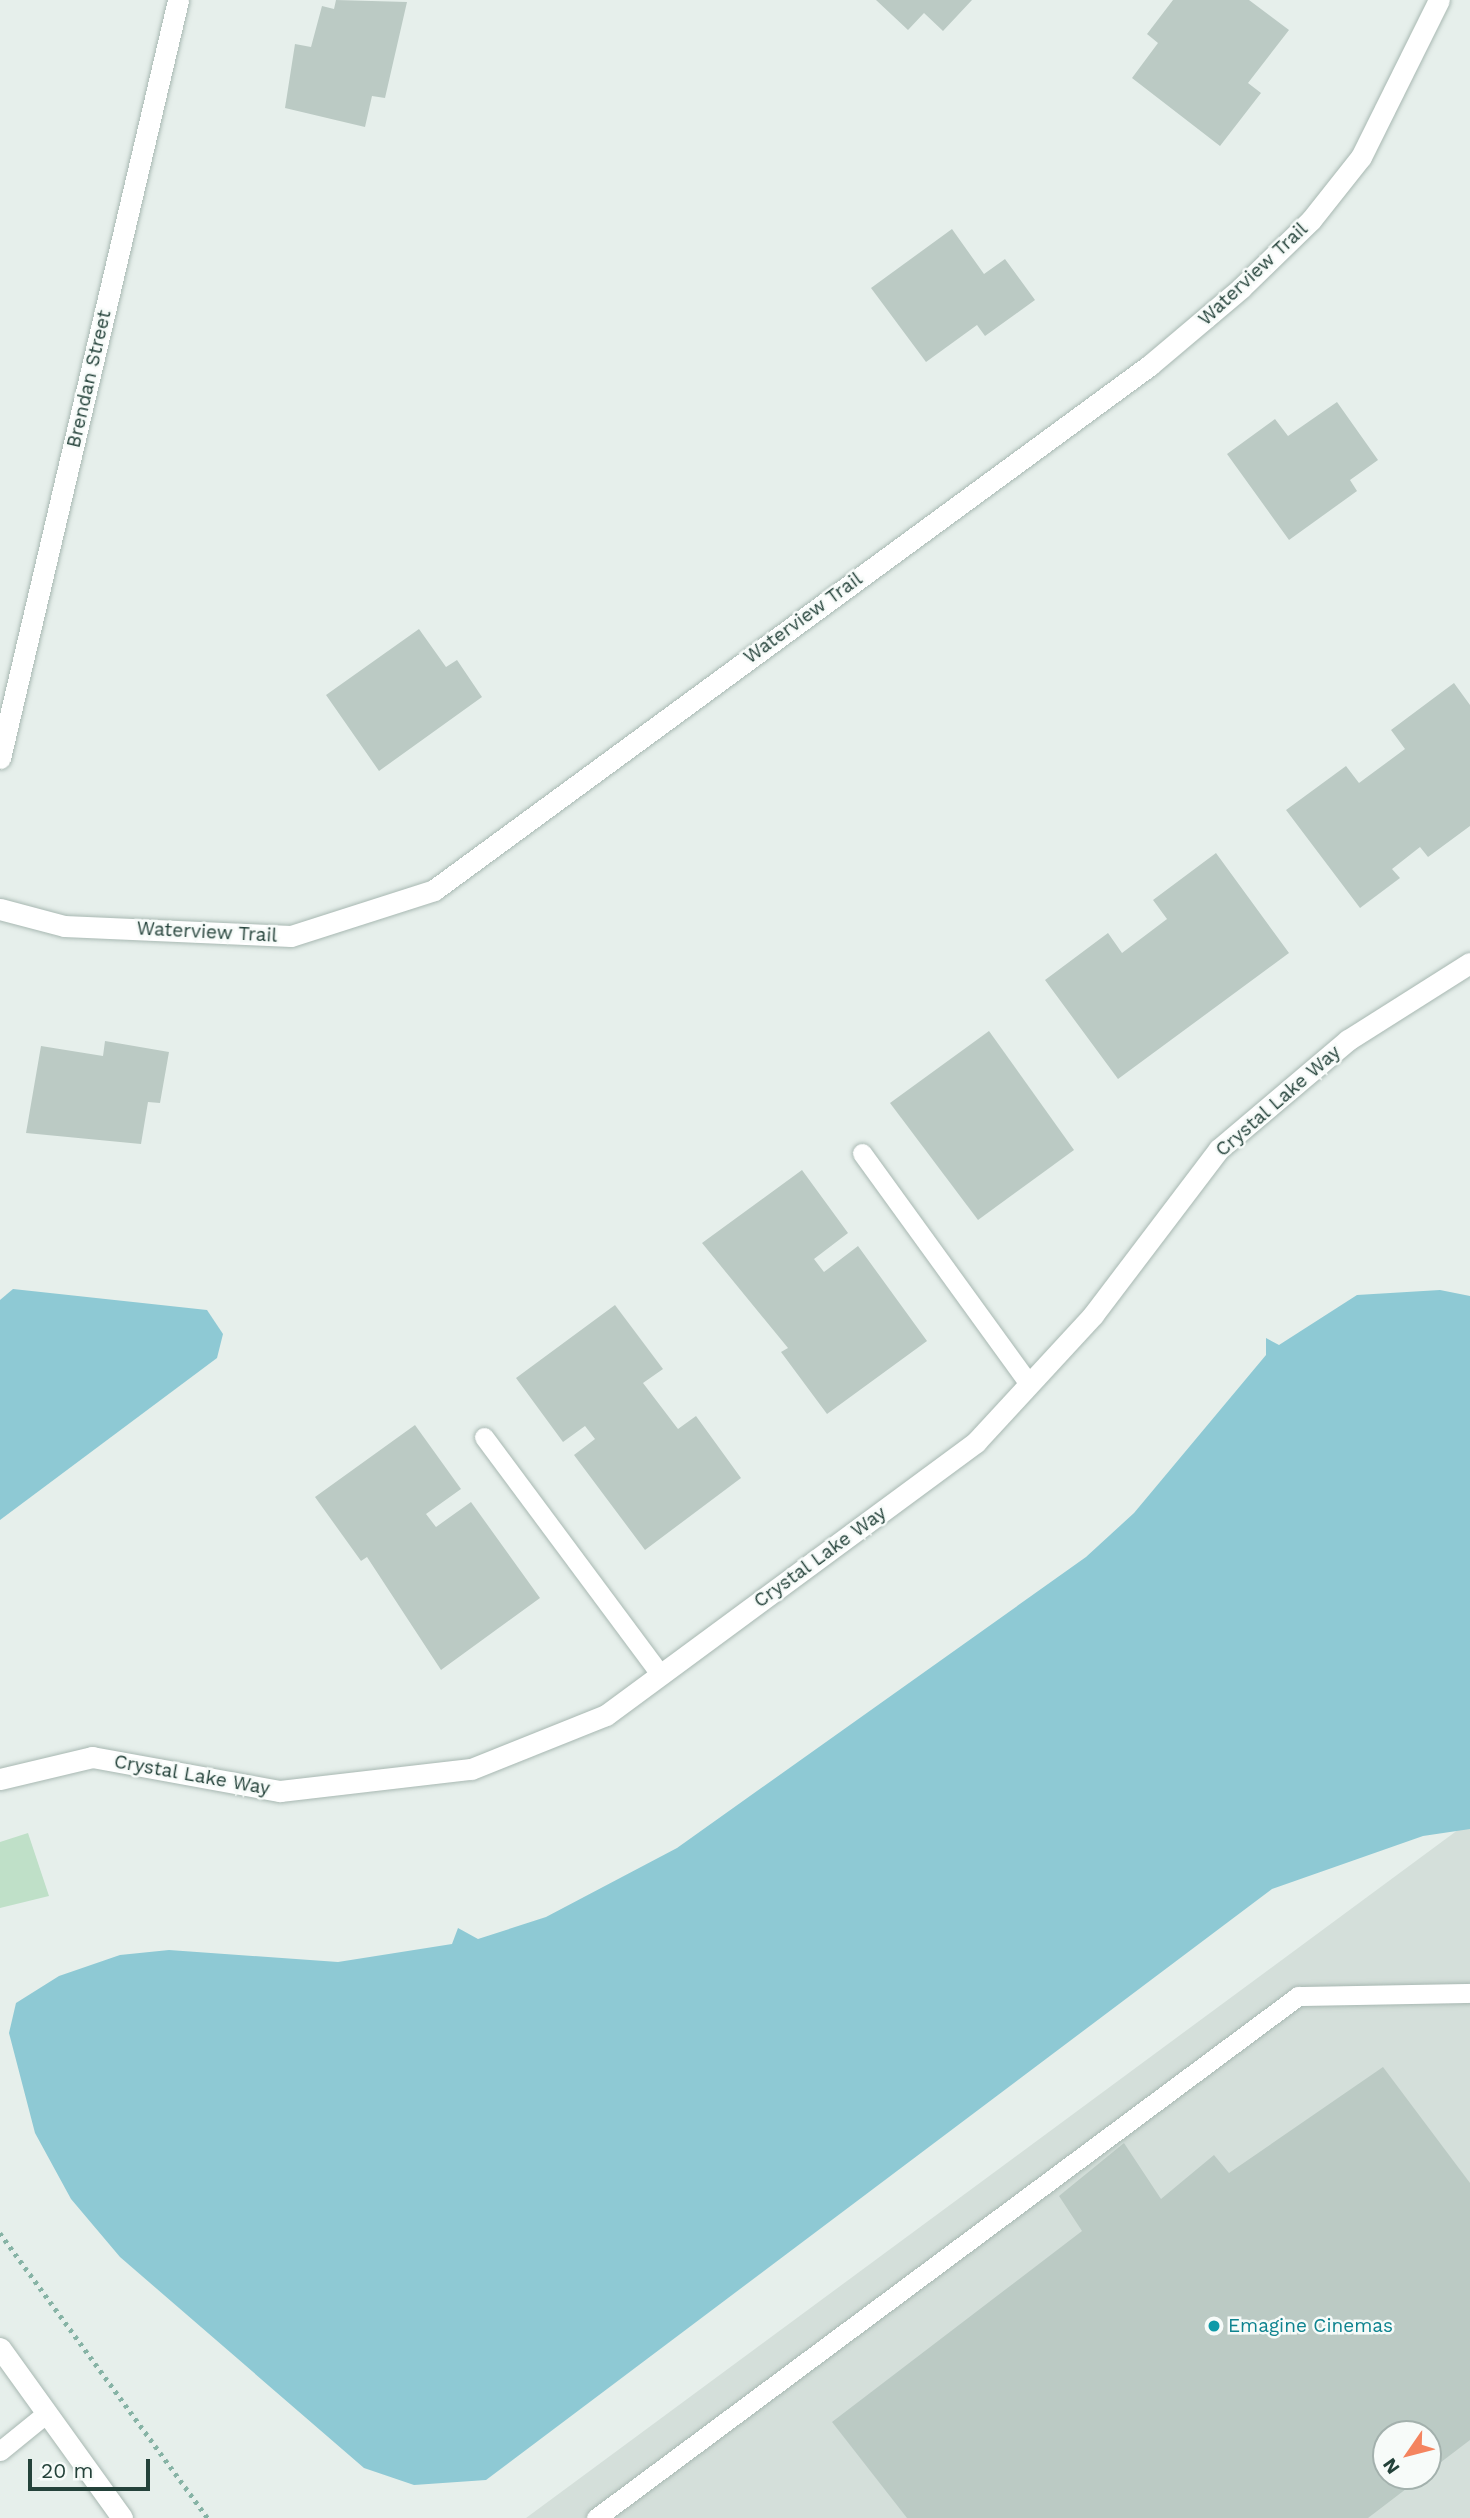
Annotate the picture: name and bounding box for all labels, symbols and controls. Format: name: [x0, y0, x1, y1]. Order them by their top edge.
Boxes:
street label: Waterview Trail: [1193, 217, 1313, 331]
street label: Brendan Street: [62, 308, 116, 450]
street label: Waterview Trail: [739, 567, 867, 669]
street label: Waterview Trail: [136, 917, 278, 947]
street label: Crystal Lake Way: [1211, 1040, 1345, 1162]
street label: Crystal Lake Way: [749, 1501, 891, 1613]
street label: Crystal Lake Way: [112, 1750, 272, 1800]
place label: Emagine Cinemas: [1228, 2315, 1393, 2337]
marker: Emagine Cinemas: [1206, 2318, 1222, 2334]
north arrow: [1372, 2420, 1442, 2490]
scale bar: [32, 2444, 154, 2488]
text: N: [1378, 2454, 1404, 2479]
text: 20 m: [41, 2458, 93, 2483]

